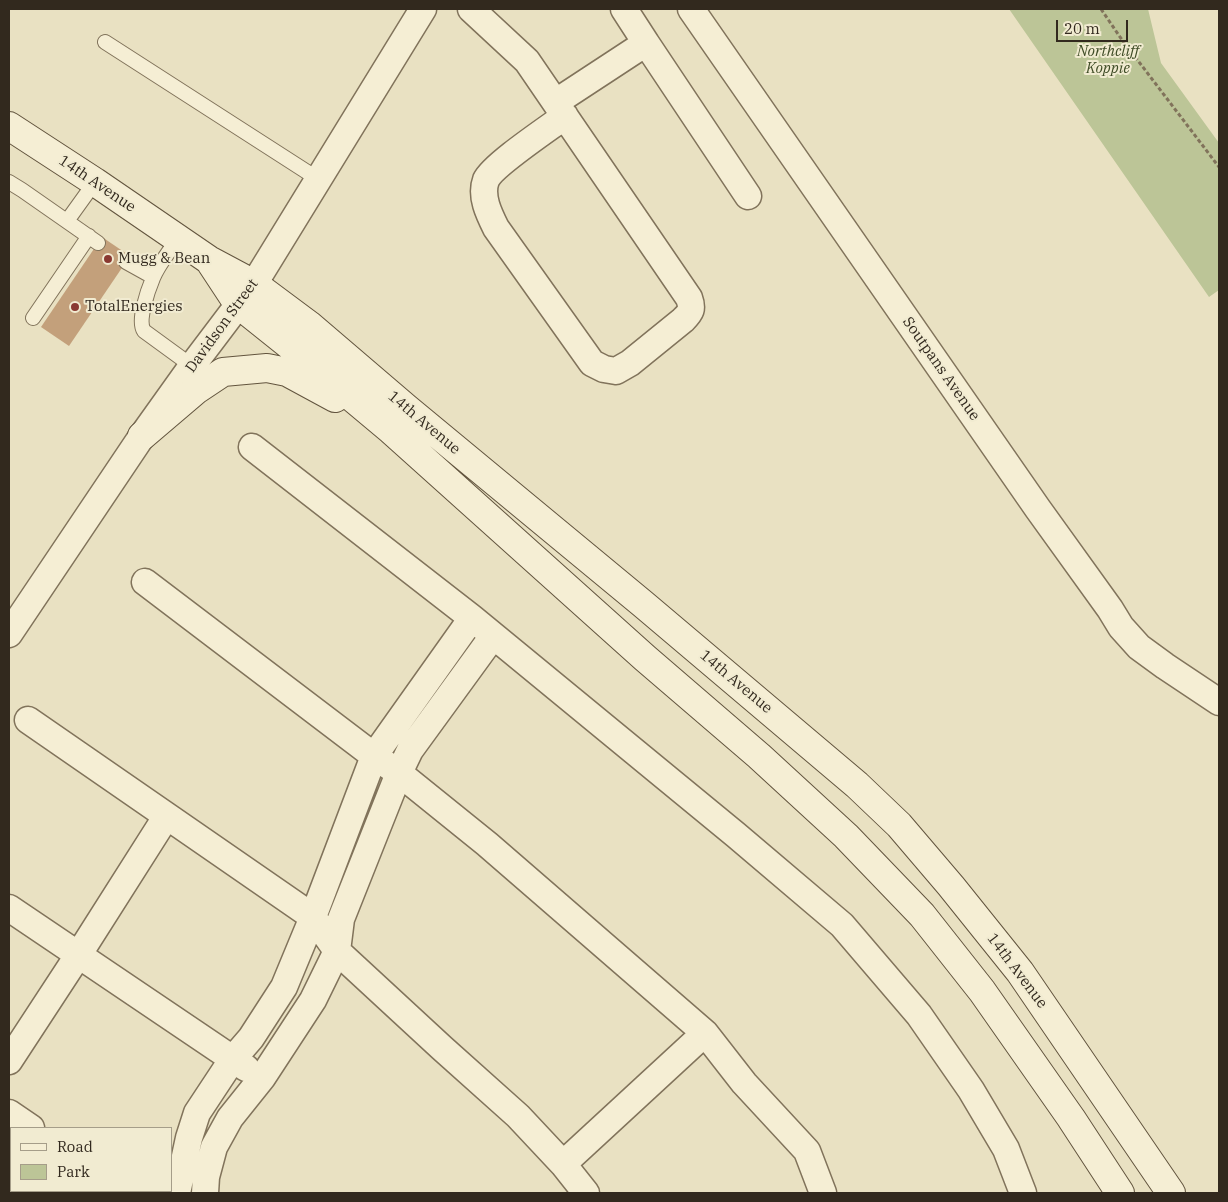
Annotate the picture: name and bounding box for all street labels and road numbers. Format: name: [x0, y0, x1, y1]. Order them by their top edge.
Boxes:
street label: 14th Avenue: [55, 152, 139, 216]
street label: Davidson Street: [182, 276, 262, 376]
street label: Soutpans Avenue: [898, 314, 984, 424]
street label: 14th Avenue: [384, 388, 464, 458]
street label: 14th Avenue: [696, 647, 776, 717]
street label: 14th Avenue: [983, 930, 1051, 1012]

